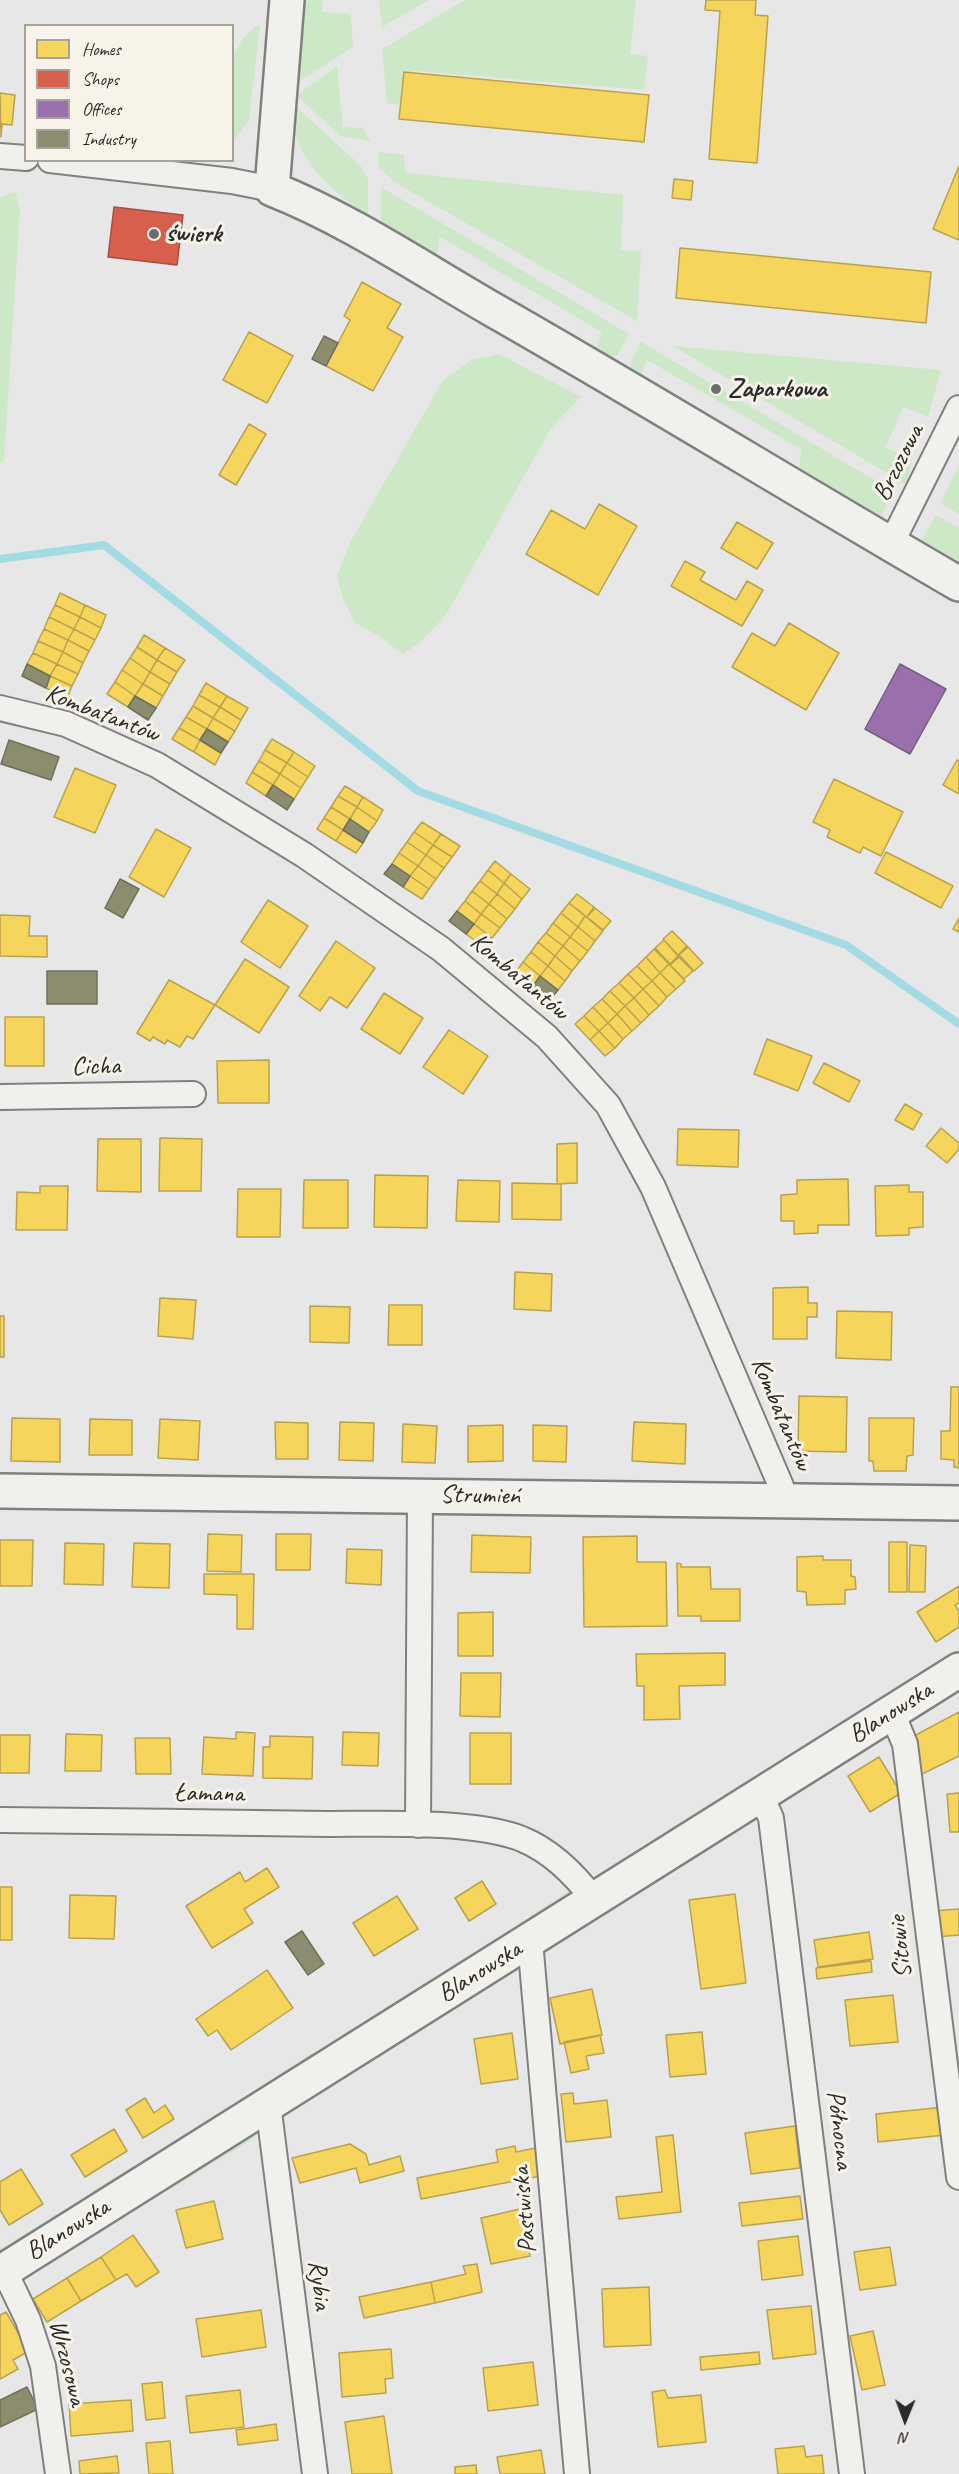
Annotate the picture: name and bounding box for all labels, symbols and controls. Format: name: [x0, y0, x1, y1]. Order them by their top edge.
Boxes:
legend: [24, 24, 234, 162]
text: Homes: [82, 38, 121, 60]
text: Shops: [82, 68, 119, 90]
text: Offices: [82, 98, 121, 120]
text: Industry: [82, 128, 136, 150]
place label: świerk: [166, 218, 221, 250]
marker: świerk: [147, 227, 161, 241]
place label: Zaparkowa: [728, 373, 827, 405]
marker: Zaparkowa: [709, 382, 723, 396]
street label: Brzozowa: [867, 420, 931, 506]
street label: Kombatantów: [41, 678, 163, 750]
street label: Kombatantów: [463, 927, 575, 1027]
street label: Cicha: [71, 1051, 121, 1083]
street label: Kombatantów: [743, 1353, 819, 1475]
street label: Strumień: [440, 1480, 520, 1512]
street label: Blanowska: [843, 1675, 939, 1751]
street label: Łamana: [174, 1778, 244, 1810]
street label: Sitowie: [882, 1914, 920, 1980]
street label: Blanowska: [432, 1934, 528, 2010]
street label: Północna: [819, 2089, 859, 2171]
street label: Pastwiska: [506, 2165, 544, 2255]
street label: Blanowska: [20, 2192, 116, 2268]
street label: Rybia: [300, 2258, 338, 2312]
street label: Wrzosowa: [41, 2317, 93, 2409]
north arrow: [875, 2390, 935, 2450]
text: N: [900, 2428, 910, 2448]

